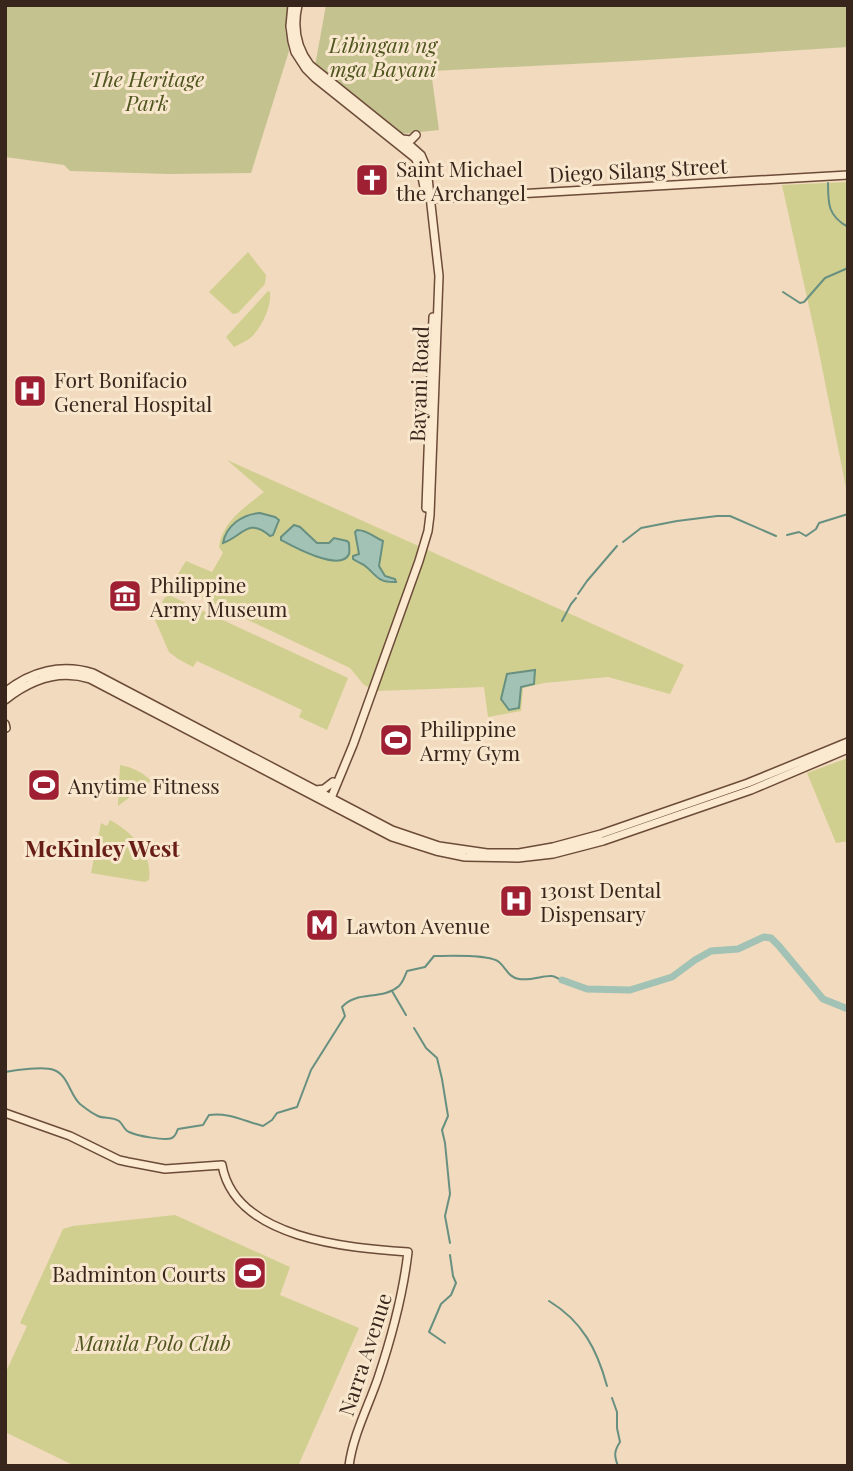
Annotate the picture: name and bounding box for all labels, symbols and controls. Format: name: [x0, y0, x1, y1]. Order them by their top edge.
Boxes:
park label: Libingan ng mga Bayani: [328, 30, 438, 82]
park label: The Heritage Park: [90, 64, 204, 116]
street label: Diego Silang Street: [548, 150, 728, 188]
place label: Saint Michael the Archangel: [396, 154, 526, 206]
church icon: Saint Michael the Archangel: [353, 161, 391, 199]
street label: Bayani Road: [402, 326, 434, 442]
place label: Fort Bonifacio General Hospital: [54, 365, 212, 417]
hospital icon: Fort Bonifacio General Hospital: [11, 372, 49, 410]
place label: Philippine Army Museum: [149, 570, 288, 622]
museum icon: Philippine Army Museum: [106, 577, 144, 615]
place label: Philippine Army Gym: [419, 714, 521, 766]
sports icon: Philippine Army Gym: [377, 721, 415, 759]
sports icon: Anytime Fitness: [25, 766, 63, 804]
place label: Anytime Fitness: [67, 771, 220, 799]
district label: McKinley West: [25, 832, 180, 863]
place label: 1301st Dental Dispensary: [540, 875, 661, 927]
hospital icon: 1301st Dental Dispensary: [497, 882, 535, 920]
metro station icon: Lawton Avenue: [303, 906, 341, 944]
place label: Lawton Avenue: [346, 911, 490, 939]
sports icon: Badminton Courts: [231, 1254, 269, 1292]
place label: Badminton Courts: [52, 1259, 226, 1287]
street label: Narra Avenue: [331, 1289, 397, 1419]
park label: Manila Polo Club: [74, 1328, 231, 1356]

